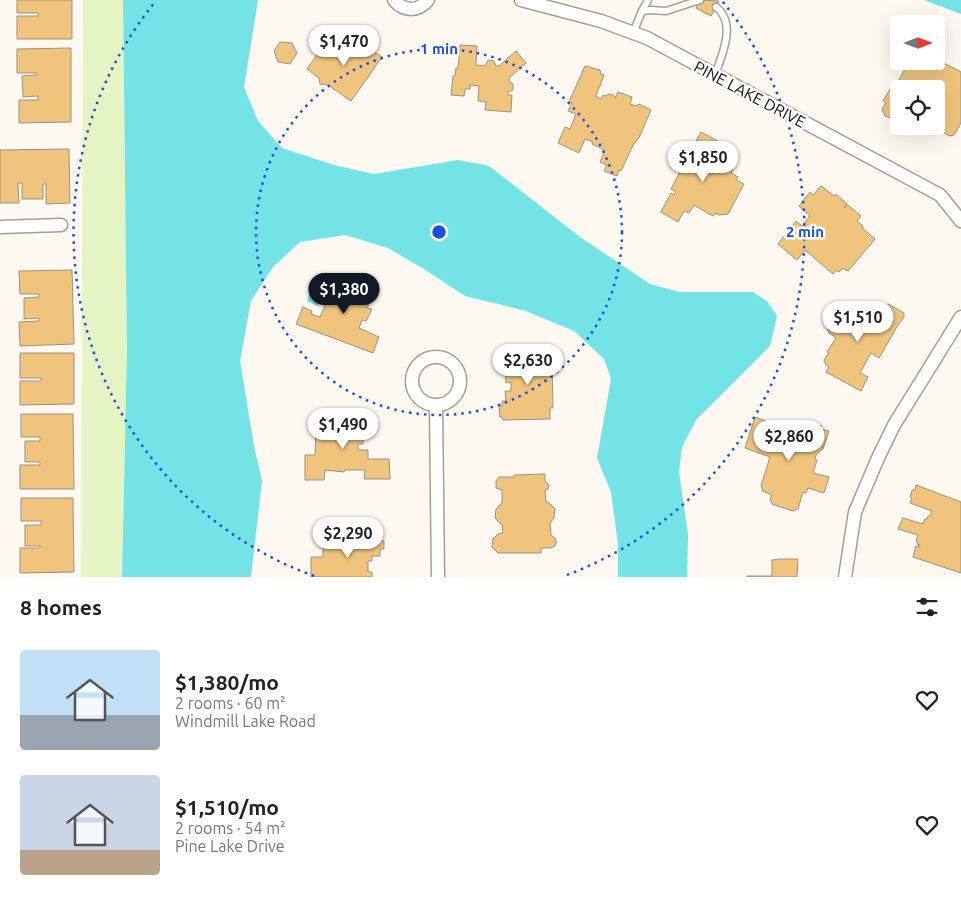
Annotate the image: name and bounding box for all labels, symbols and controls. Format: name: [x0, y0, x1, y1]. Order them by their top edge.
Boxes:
north arrow: [890, 15, 945, 70]
map controls: [890, 15, 945, 135]
pin: $1,470: [303, 24, 385, 67]
text: $1,470: [319, 32, 369, 50]
text: 1 min: [420, 40, 458, 57]
street label: PINE LAKE DRIVE: [691, 57, 809, 131]
button: locate: [890, 80, 945, 135]
pin: $1,850: [662, 140, 744, 183]
text: $1,850: [678, 148, 728, 166]
centre of rings: [430, 223, 448, 241]
text: 2 min: [786, 223, 824, 240]
pin: $1,380: [303, 272, 385, 315]
text: $1,380: [319, 280, 369, 298]
pin: $1,510: [817, 300, 899, 343]
text: $1,510: [833, 308, 883, 326]
pin: $2,630: [487, 344, 569, 386]
text: $2,630: [503, 351, 553, 369]
pin: $1,490: [302, 408, 384, 450]
text: $1,490: [318, 415, 368, 433]
pin: $2,860: [748, 420, 830, 462]
text: $2,860: [764, 427, 814, 445]
pin: $2,290: [307, 516, 389, 559]
text: $2,290: [323, 524, 373, 542]
icon: filters: [913, 593, 941, 621]
text: 8 homes: [20, 595, 102, 619]
icon: home: [60, 670, 120, 730]
text: $1,380/mo: [175, 670, 279, 694]
icon: heart: [913, 686, 941, 714]
text: 2 rooms · 60 m²: [175, 694, 286, 712]
text: Windmill Lake Road: [175, 712, 316, 730]
icon: home: [60, 795, 120, 855]
text: $1,510/mo: [175, 795, 279, 819]
icon: heart: [913, 811, 941, 839]
text: 2 rooms · 54 m²: [175, 819, 286, 837]
text: Pine Lake Drive: [175, 837, 285, 855]

